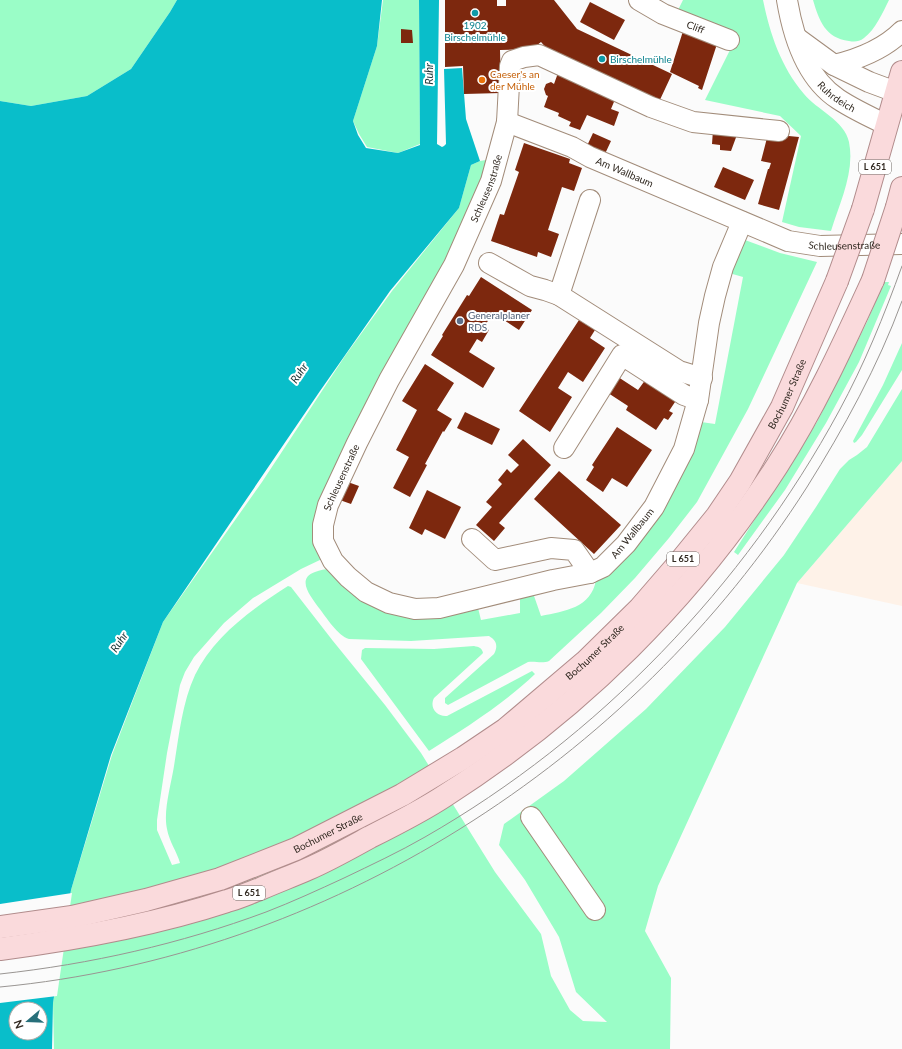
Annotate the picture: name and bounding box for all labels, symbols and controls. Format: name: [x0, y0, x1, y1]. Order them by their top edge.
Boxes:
marker: 1902 Birschelmühle: [470, 8, 480, 18]
street label: Cliff: [685, 18, 707, 36]
place label: 1902 Birschelmühle: [444, 19, 506, 43]
place label: Birschelmühle: [610, 53, 672, 65]
marker: Birschelmühle: [597, 54, 607, 64]
water label: Ruhr: [422, 63, 435, 85]
place label: Caeser's an der Mühle: [490, 68, 540, 92]
marker: Caeser's an der Mühle: [477, 75, 487, 85]
street label: Ruhrdeich: [815, 79, 858, 114]
street label: Schleusenstraße: [468, 153, 504, 224]
street label: Am Wallbaum: [594, 154, 655, 189]
road number: L 651: [859, 160, 891, 174]
street label: Schleusenstraße: [808, 238, 880, 252]
place label: Generalplaner RDS: [468, 309, 530, 333]
marker: Generalplaner RDS: [455, 316, 465, 326]
street label: Bochumer Straße: [765, 357, 808, 431]
water label: Ruhr: [287, 360, 310, 385]
street label: Schleusenstraße: [321, 442, 362, 512]
street label: Am Wallbaum: [608, 505, 656, 561]
road number: L 651: [667, 552, 699, 566]
street label: Bochumer Straße: [563, 621, 626, 682]
water label: Ruhr: [107, 629, 130, 654]
street label: Bochumer Straße: [291, 810, 364, 855]
road number: L 651: [233, 886, 265, 900]
north arrow: [8, 1001, 48, 1041]
text: N: [11, 1018, 26, 1031]

